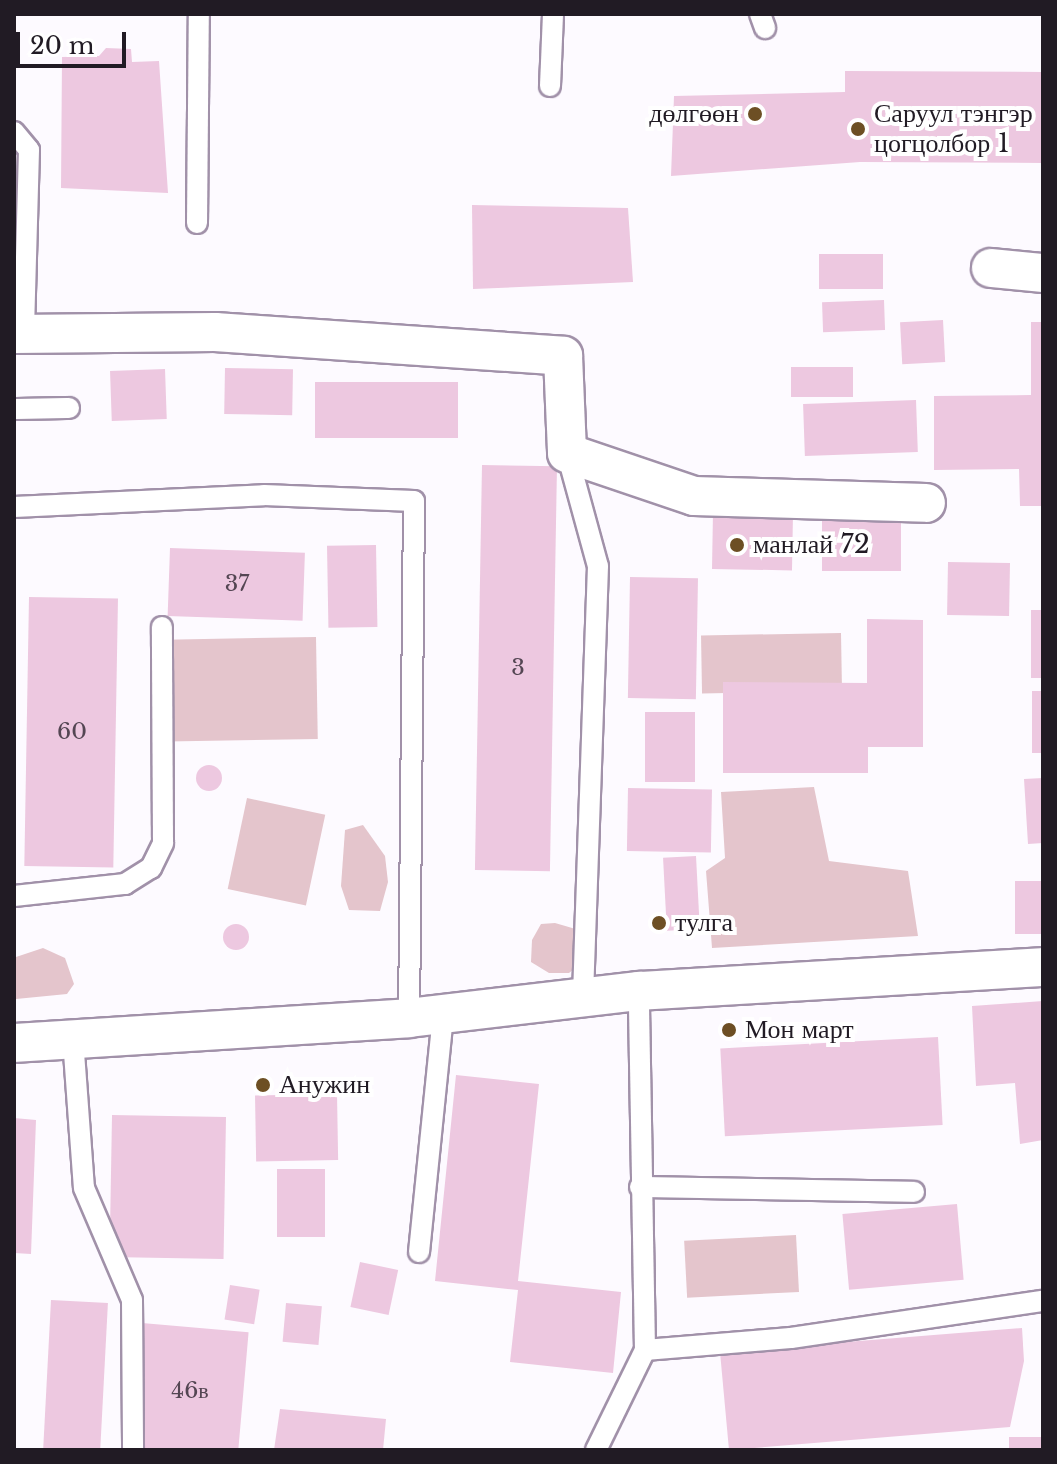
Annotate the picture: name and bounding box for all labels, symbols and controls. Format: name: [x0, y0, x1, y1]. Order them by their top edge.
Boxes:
scale bar: [20, 16, 130, 66]
text: 20 m: [30, 31, 95, 60]
place label: дөлгөөн: [649, 98, 739, 130]
place label: Саруул тэнгэр цогцолбор 1: [874, 98, 1033, 160]
marker: дөлгөөн: [746, 105, 764, 123]
marker: Саруул тэнгэр цогцолбор 1: [849, 120, 867, 138]
place label: манлай 72: [753, 529, 870, 561]
marker: манлай 72: [728, 536, 746, 554]
house number: 37: [225, 571, 249, 597]
house number: 3: [511, 655, 525, 681]
house number: 60: [57, 719, 87, 745]
place label: тулга: [675, 907, 733, 939]
marker: тулга: [650, 914, 668, 932]
place label: Мон март: [745, 1014, 854, 1046]
marker: Мон март: [720, 1021, 738, 1039]
place label: Анужин: [279, 1069, 370, 1101]
marker: Анужин: [254, 1076, 272, 1094]
house number: 46в: [171, 1378, 209, 1404]

